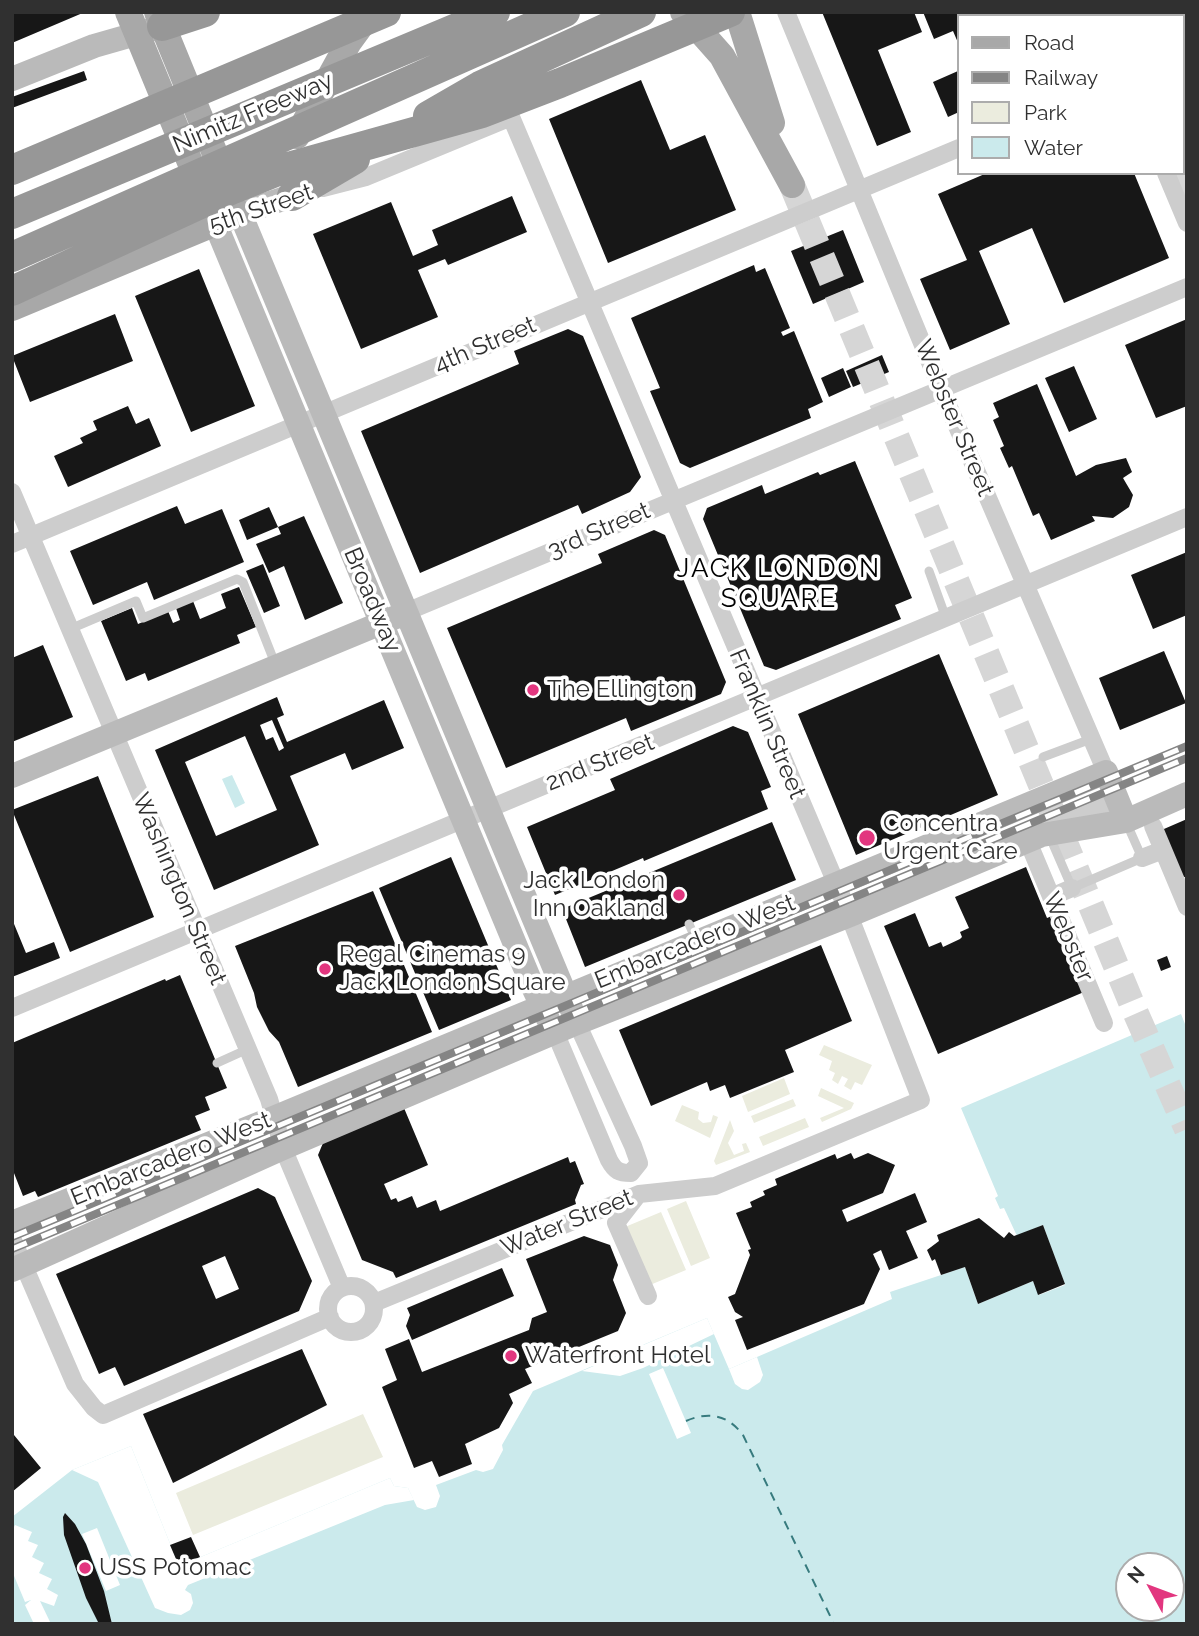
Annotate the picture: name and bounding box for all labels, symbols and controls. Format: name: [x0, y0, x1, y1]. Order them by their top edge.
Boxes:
legend: [958, 14, 1185, 175]
text: Road: [1024, 30, 1074, 55]
text: Railway: [1024, 65, 1098, 90]
street label: Nimitz Freeway: [169, 66, 337, 160]
text: Park: [1024, 100, 1067, 125]
text: Water: [1024, 135, 1083, 160]
street label: 5th Street: [205, 178, 317, 240]
street label: 4th Street: [430, 311, 540, 379]
street label: Webster Street: [908, 336, 1000, 500]
street label: 3rd Street: [543, 497, 655, 565]
street label: Broadway: [337, 543, 407, 657]
district label: JACK LONDON SQUARE: [678, 553, 880, 614]
street label: Franklin Street: [723, 645, 811, 803]
place label: The Ellington: [547, 676, 694, 704]
marker: The Ellington: [525, 682, 541, 698]
street label: 2nd Street: [542, 728, 658, 798]
street label: Washington Street: [126, 789, 232, 989]
place label: Concentra Urgent Care: [883, 810, 1018, 866]
marker: Concentra Urgent Care: [857, 828, 877, 848]
place label: Jack London Inn Oakland: [523, 867, 665, 923]
marker: Jack London Inn Oakland: [671, 887, 687, 903]
street label: Webster: [1036, 888, 1100, 986]
street label: Embarcadero West: [591, 889, 799, 995]
place label: Regal Cinemas 9 Jack London Square: [339, 941, 566, 997]
marker: Regal Cinemas 9 Jack London Square: [317, 961, 333, 977]
street label: Embarcadero West: [67, 1106, 275, 1212]
street label: Water Street: [497, 1183, 637, 1263]
place label: Waterfront Hotel: [525, 1342, 710, 1370]
marker: Waterfront Hotel: [503, 1348, 519, 1364]
north arrow: [1115, 1552, 1185, 1622]
place label: USS Potomac: [99, 1554, 252, 1582]
marker: USS Potomac: [77, 1560, 93, 1576]
text: N: [1123, 1562, 1149, 1587]

